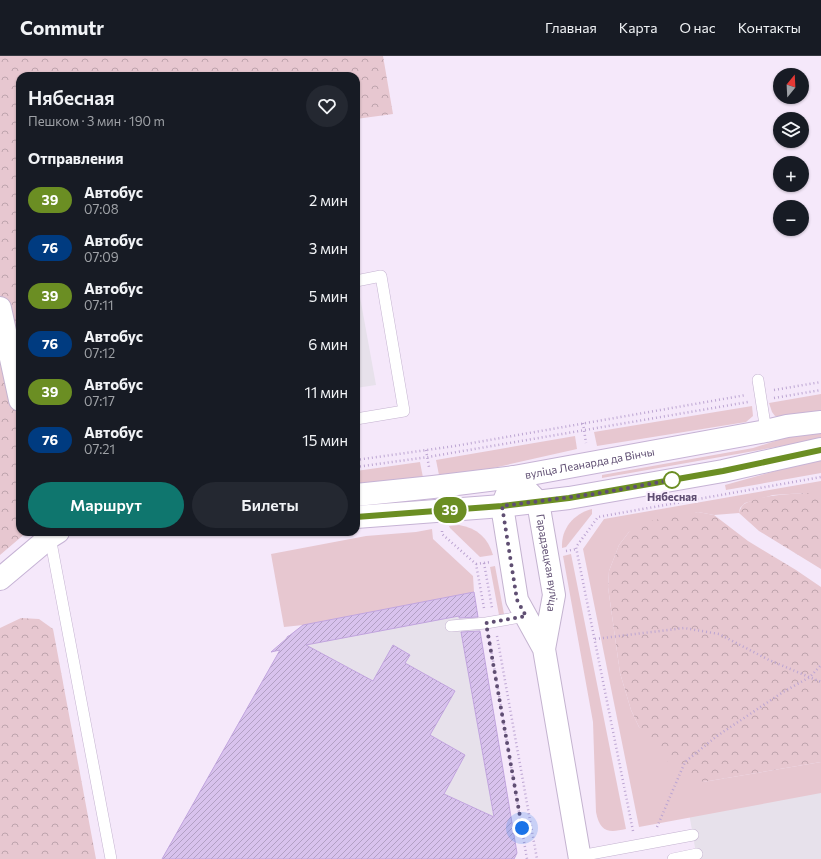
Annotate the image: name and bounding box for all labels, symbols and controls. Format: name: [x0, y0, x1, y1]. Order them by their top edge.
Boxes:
text: Commutr: [20, 16, 104, 39]
text: Главная: [545, 19, 597, 36]
text: Карта: [619, 19, 657, 36]
text: О нас: [679, 19, 716, 36]
text: Контакты: [738, 19, 801, 36]
north arrow: [773, 68, 809, 104]
map controls: [773, 68, 809, 236]
button: heart: [306, 85, 348, 127]
text: Нябесная: [28, 86, 114, 109]
button: layers: [773, 112, 809, 148]
text: Пешком · 3 мин · 190 m: [28, 113, 165, 129]
text: Отправления: [28, 149, 124, 167]
button: +: [773, 156, 809, 192]
text: Автобус: [84, 183, 143, 201]
text: 39: [42, 191, 58, 208]
text: 2 мин: [309, 191, 348, 209]
button: −: [773, 200, 809, 236]
text: 07:08: [84, 201, 119, 217]
text: Автобус: [84, 231, 143, 249]
text: 76: [42, 239, 58, 256]
text: 3 мин: [309, 239, 348, 257]
text: 07:09: [84, 249, 119, 265]
text: Автобус: [84, 279, 143, 297]
text: 39: [42, 287, 58, 304]
text: 5 мин: [309, 287, 348, 305]
text: 07:11: [84, 297, 113, 313]
text: Автобус: [84, 327, 143, 345]
text: 76: [42, 335, 58, 352]
text: 6 мин: [308, 335, 348, 353]
text: 07:12: [84, 345, 115, 361]
text: Автобус: [84, 375, 143, 393]
text: 39: [42, 383, 58, 400]
text: 11 мин: [304, 383, 348, 401]
text: 07:17: [84, 393, 115, 409]
text: Автобус: [84, 423, 143, 441]
text: 76: [42, 431, 58, 448]
text: 15 мин: [302, 431, 348, 449]
text: 07:21: [84, 441, 115, 457]
street label: вуліца Леанарда да Вінчы: [524, 444, 655, 481]
marker: Нябесная: [663, 471, 681, 489]
button: Маршрут: [28, 482, 184, 528]
button: Билеты: [192, 482, 348, 528]
place label: Нябесная: [647, 490, 697, 503]
line badge: 39: [432, 497, 468, 523]
text: 39: [442, 501, 458, 518]
street label: Гарадзецкая вуліца: [534, 513, 561, 613]
your location: [512, 818, 532, 838]

